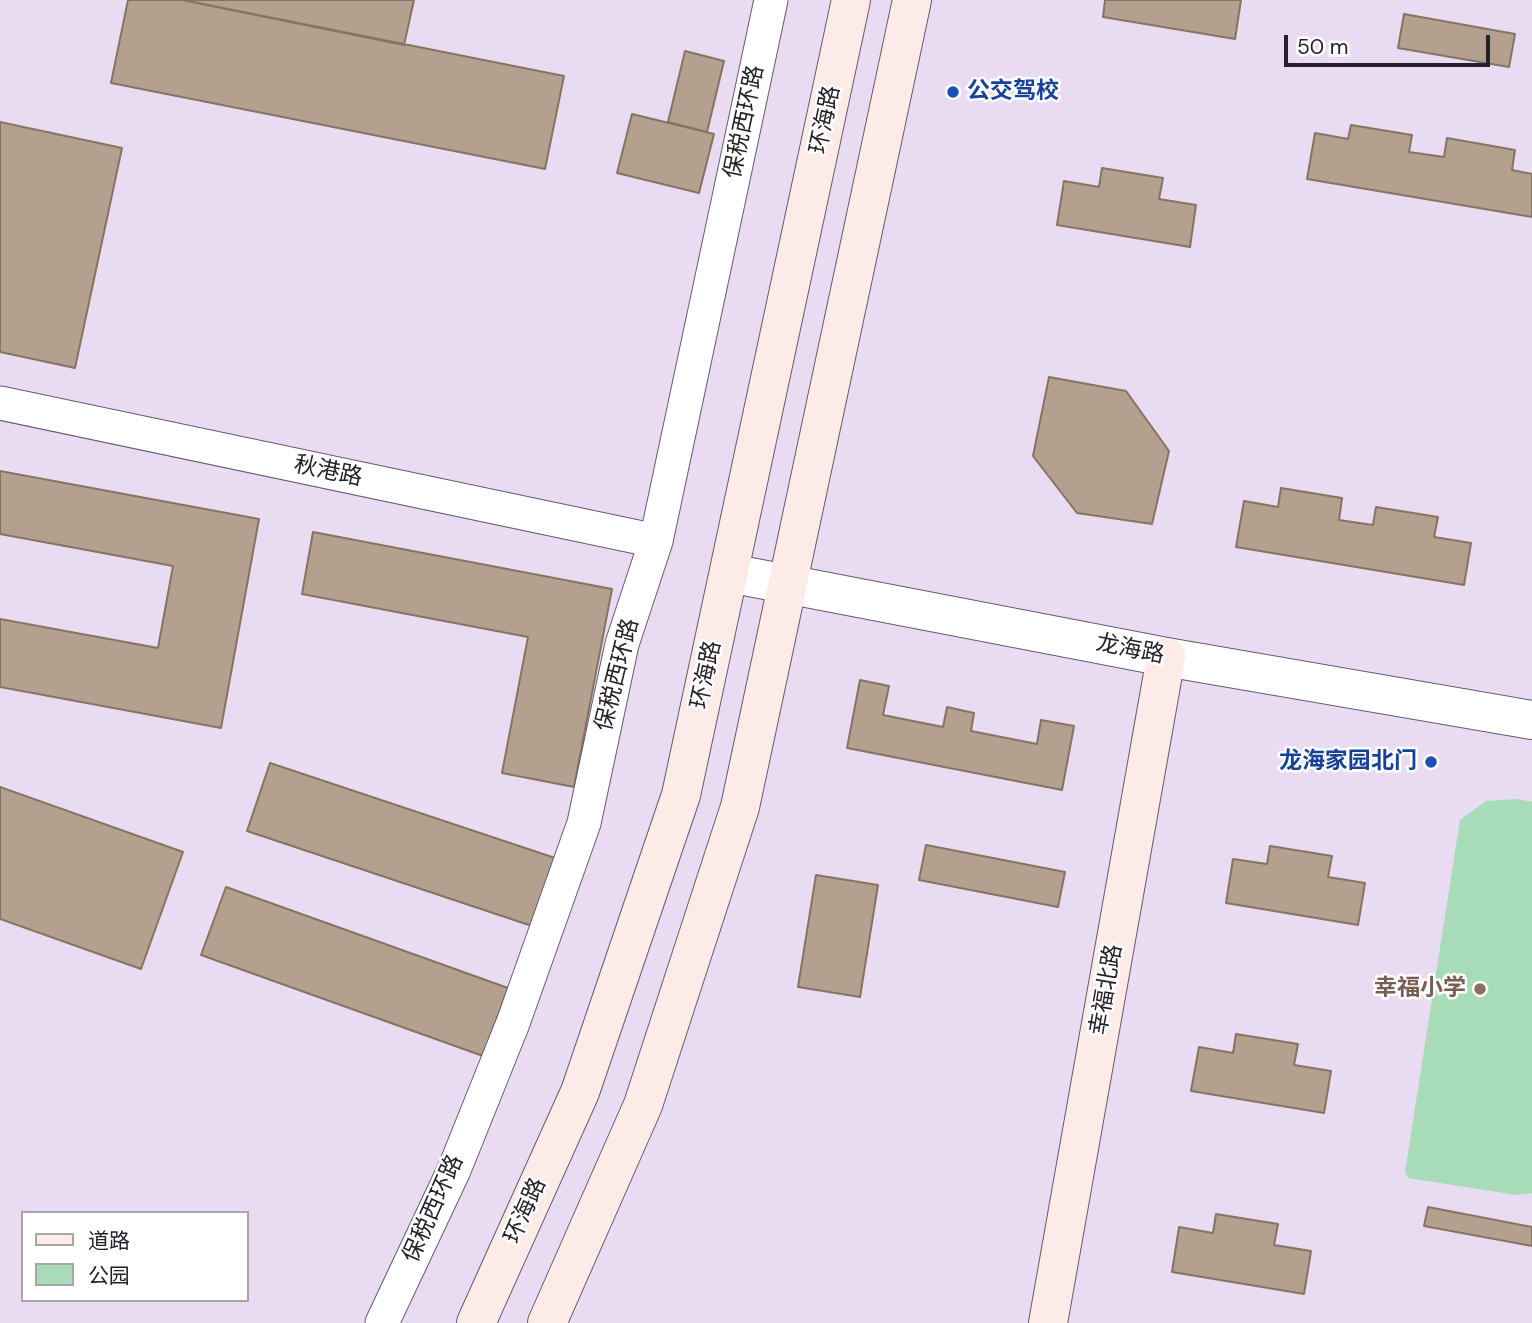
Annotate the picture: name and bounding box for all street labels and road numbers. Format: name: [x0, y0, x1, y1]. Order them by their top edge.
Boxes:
street label: 保税西环路: [720, 63, 770, 181]
street label: 环海路: [805, 83, 847, 157]
street label: 秋港路: [291, 451, 365, 493]
street label: 保税西环路: [591, 616, 645, 734]
street label: 龙海路: [1094, 630, 1166, 670]
street label: 环海路: [686, 638, 728, 712]
street label: 幸福北路: [1085, 942, 1129, 1038]
street label: 保税西环路: [398, 1151, 470, 1267]
street label: 环海路: [499, 1174, 553, 1248]

